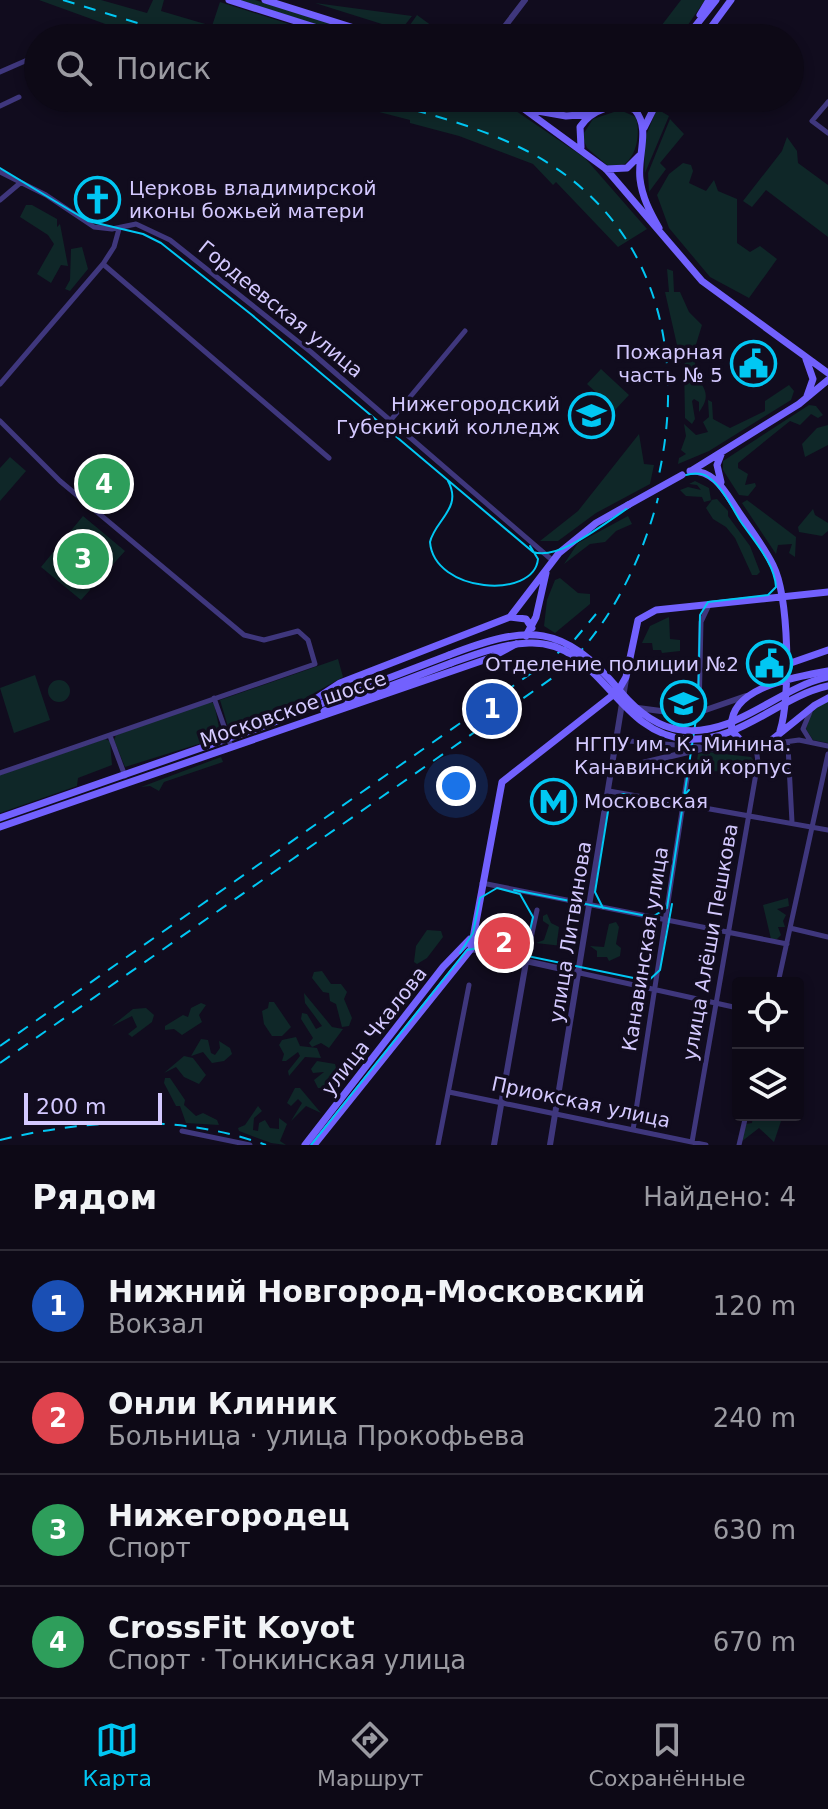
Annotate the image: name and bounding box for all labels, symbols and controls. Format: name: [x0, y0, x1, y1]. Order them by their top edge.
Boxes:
search box: [24, 24, 804, 112]
icon: search: [52, 46, 96, 90]
text: Поиск: [116, 51, 211, 86]
church icon: Церковь владимирской иконы божьей матери: [74, 176, 122, 224]
place label: Церковь владимирской иконы божьей матери: [129, 176, 377, 223]
street label: Гордеевская улица: [194, 235, 368, 383]
public building icon: Пожарная часть № 5: [730, 339, 778, 387]
place label: Пожарная часть № 5: [615, 340, 723, 387]
school or university icon: Нижегородский Губернский колледж: [567, 391, 615, 439]
place label: Нижегородский Губернский колледж: [336, 392, 560, 439]
pin: 4: [78, 454, 130, 514]
pin: 3: [57, 529, 109, 589]
public building icon: Отделение полиции №2: [746, 640, 794, 688]
place label: Отделение полиции №2: [485, 652, 739, 676]
street label: Московское шоссе: [197, 666, 389, 752]
pin: 1: [466, 679, 518, 739]
school or university icon: НГПУ им. К. Минина. Канавинский корпус: [659, 680, 707, 728]
place label: НГПУ им. К. Минина. Канавинский корпус: [574, 732, 792, 779]
your location: [436, 766, 476, 806]
metro station icon: Московская: [529, 777, 577, 825]
place label: Московская: [584, 789, 708, 813]
street label: улица Алёши Пешкова: [677, 822, 743, 1062]
street label: улица Литвинова: [544, 839, 596, 1025]
street label: Канавинская улица: [617, 845, 673, 1053]
pin: 2: [478, 913, 530, 973]
street label: улица Чкалова: [316, 962, 432, 1100]
map controls: [732, 977, 804, 1121]
button: locate: [732, 977, 804, 1049]
button: layers: [732, 1049, 804, 1121]
street label: Приокская улица: [489, 1071, 673, 1133]
scale bar: [24, 1089, 162, 1125]
text: 200 m: [36, 1094, 106, 1119]
text: Рядом: [32, 1177, 157, 1217]
text: Найдено: 4: [643, 1182, 796, 1212]
text: Нижний Новгород-Московский: [108, 1274, 645, 1309]
text: 1: [49, 1291, 67, 1321]
text: 120 m: [713, 1291, 796, 1321]
text: Вокзал: [108, 1309, 204, 1339]
text: Онли Клиник: [108, 1386, 337, 1421]
text: 2: [49, 1403, 67, 1433]
text: 240 m: [713, 1403, 796, 1433]
text: Больница · улица Прокофьева: [108, 1421, 525, 1451]
text: Нижегородец: [108, 1498, 350, 1533]
text: 3: [49, 1515, 67, 1545]
text: 630 m: [713, 1515, 796, 1545]
text: Спорт: [108, 1533, 191, 1563]
text: CrossFit Koyot: [108, 1610, 355, 1645]
text: 4: [49, 1627, 67, 1657]
text: 670 m: [713, 1627, 796, 1657]
text: Спорт · Тонкинская улица: [108, 1645, 466, 1675]
tab: Карта: [83, 1718, 152, 1791]
tab: Маршрут: [317, 1718, 423, 1791]
tab: Сохранённые: [589, 1718, 745, 1791]

